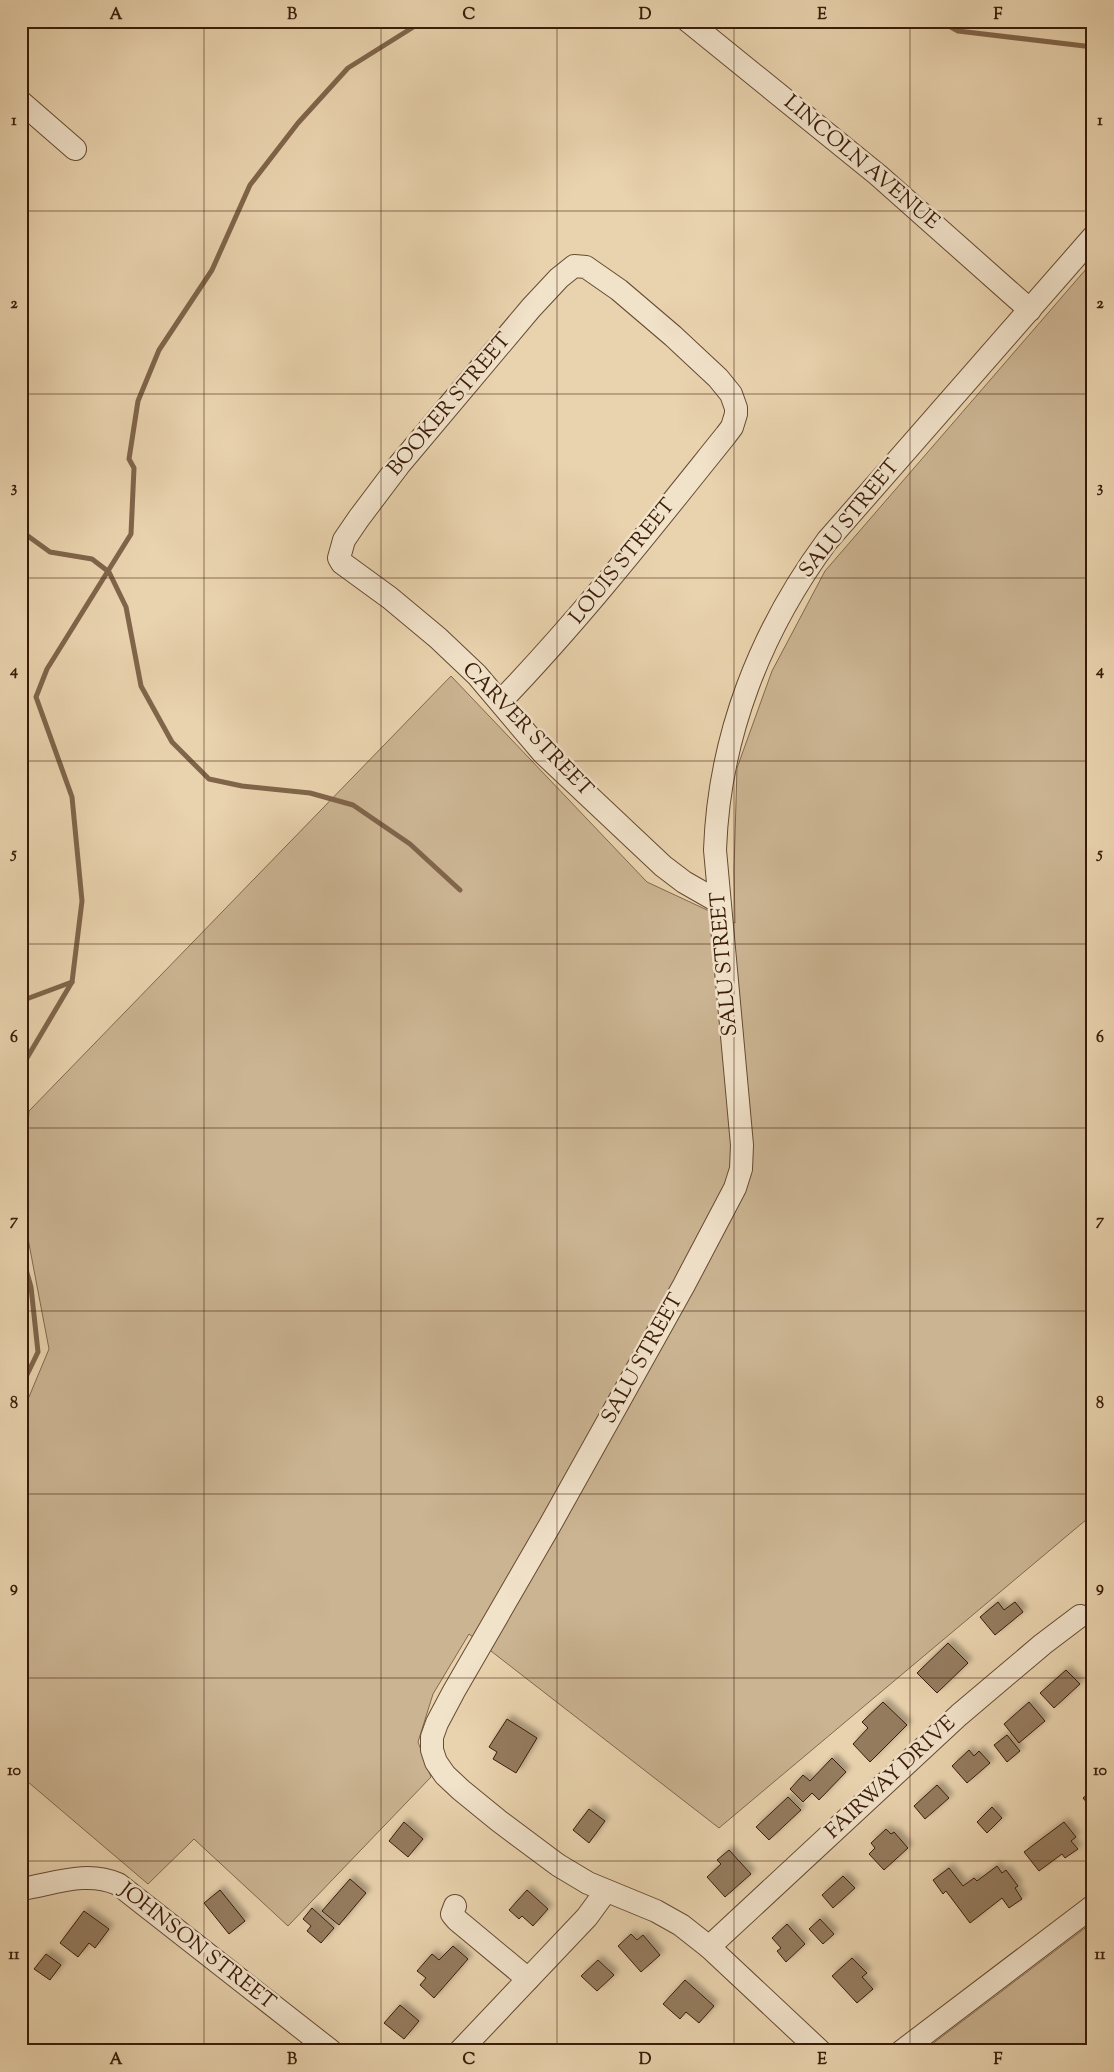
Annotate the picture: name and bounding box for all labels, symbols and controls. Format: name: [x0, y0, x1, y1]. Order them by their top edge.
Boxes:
text: A: [110, 4, 123, 27]
text: B: [287, 4, 297, 27]
text: C: [463, 4, 476, 27]
text: D: [639, 4, 652, 27]
text: E: [817, 4, 827, 27]
text: F: [994, 4, 1003, 27]
street label: LINCOLN AVENUE: [777, 89, 946, 237]
text: 1: [11, 110, 17, 133]
text: 1: [1097, 110, 1103, 133]
text: 2: [10, 293, 18, 316]
text: 2: [1096, 293, 1104, 316]
street label: BOOKER STREET: [381, 327, 519, 483]
street label: SALU STREET: [793, 453, 907, 585]
text: 3: [11, 477, 18, 500]
text: 3: [1097, 477, 1104, 500]
street label: LOUIS STREET: [563, 493, 683, 631]
street label: CARVER STREET: [455, 656, 599, 804]
text: 4: [9, 660, 18, 683]
text: 4: [1095, 660, 1104, 683]
text: 5: [9, 843, 17, 866]
text: 5: [1095, 843, 1103, 866]
street label: SALU STREET: [704, 890, 746, 1038]
text: 6: [10, 1027, 18, 1050]
text: 6: [1096, 1027, 1104, 1050]
text: 7: [10, 1210, 19, 1233]
text: 7: [1096, 1210, 1105, 1233]
street label: SALU STREET: [595, 1288, 691, 1430]
text: 8: [10, 1393, 18, 1416]
text: 8: [1096, 1393, 1104, 1416]
text: 9: [10, 1577, 18, 1600]
text: 9: [1096, 1577, 1104, 1600]
street label: FAIRWAY DRIVE: [819, 1709, 963, 1847]
text: 10: [7, 1760, 21, 1783]
text: 10: [1093, 1760, 1107, 1783]
street label: JOHNSON STREET: [112, 1876, 282, 2018]
text: 11: [9, 1944, 20, 1967]
text: 11: [1095, 1944, 1106, 1967]
text: A: [110, 2049, 123, 2072]
text: B: [287, 2049, 297, 2072]
text: C: [463, 2049, 476, 2072]
text: D: [639, 2049, 652, 2072]
text: E: [817, 2049, 827, 2072]
text: F: [994, 2049, 1003, 2072]

